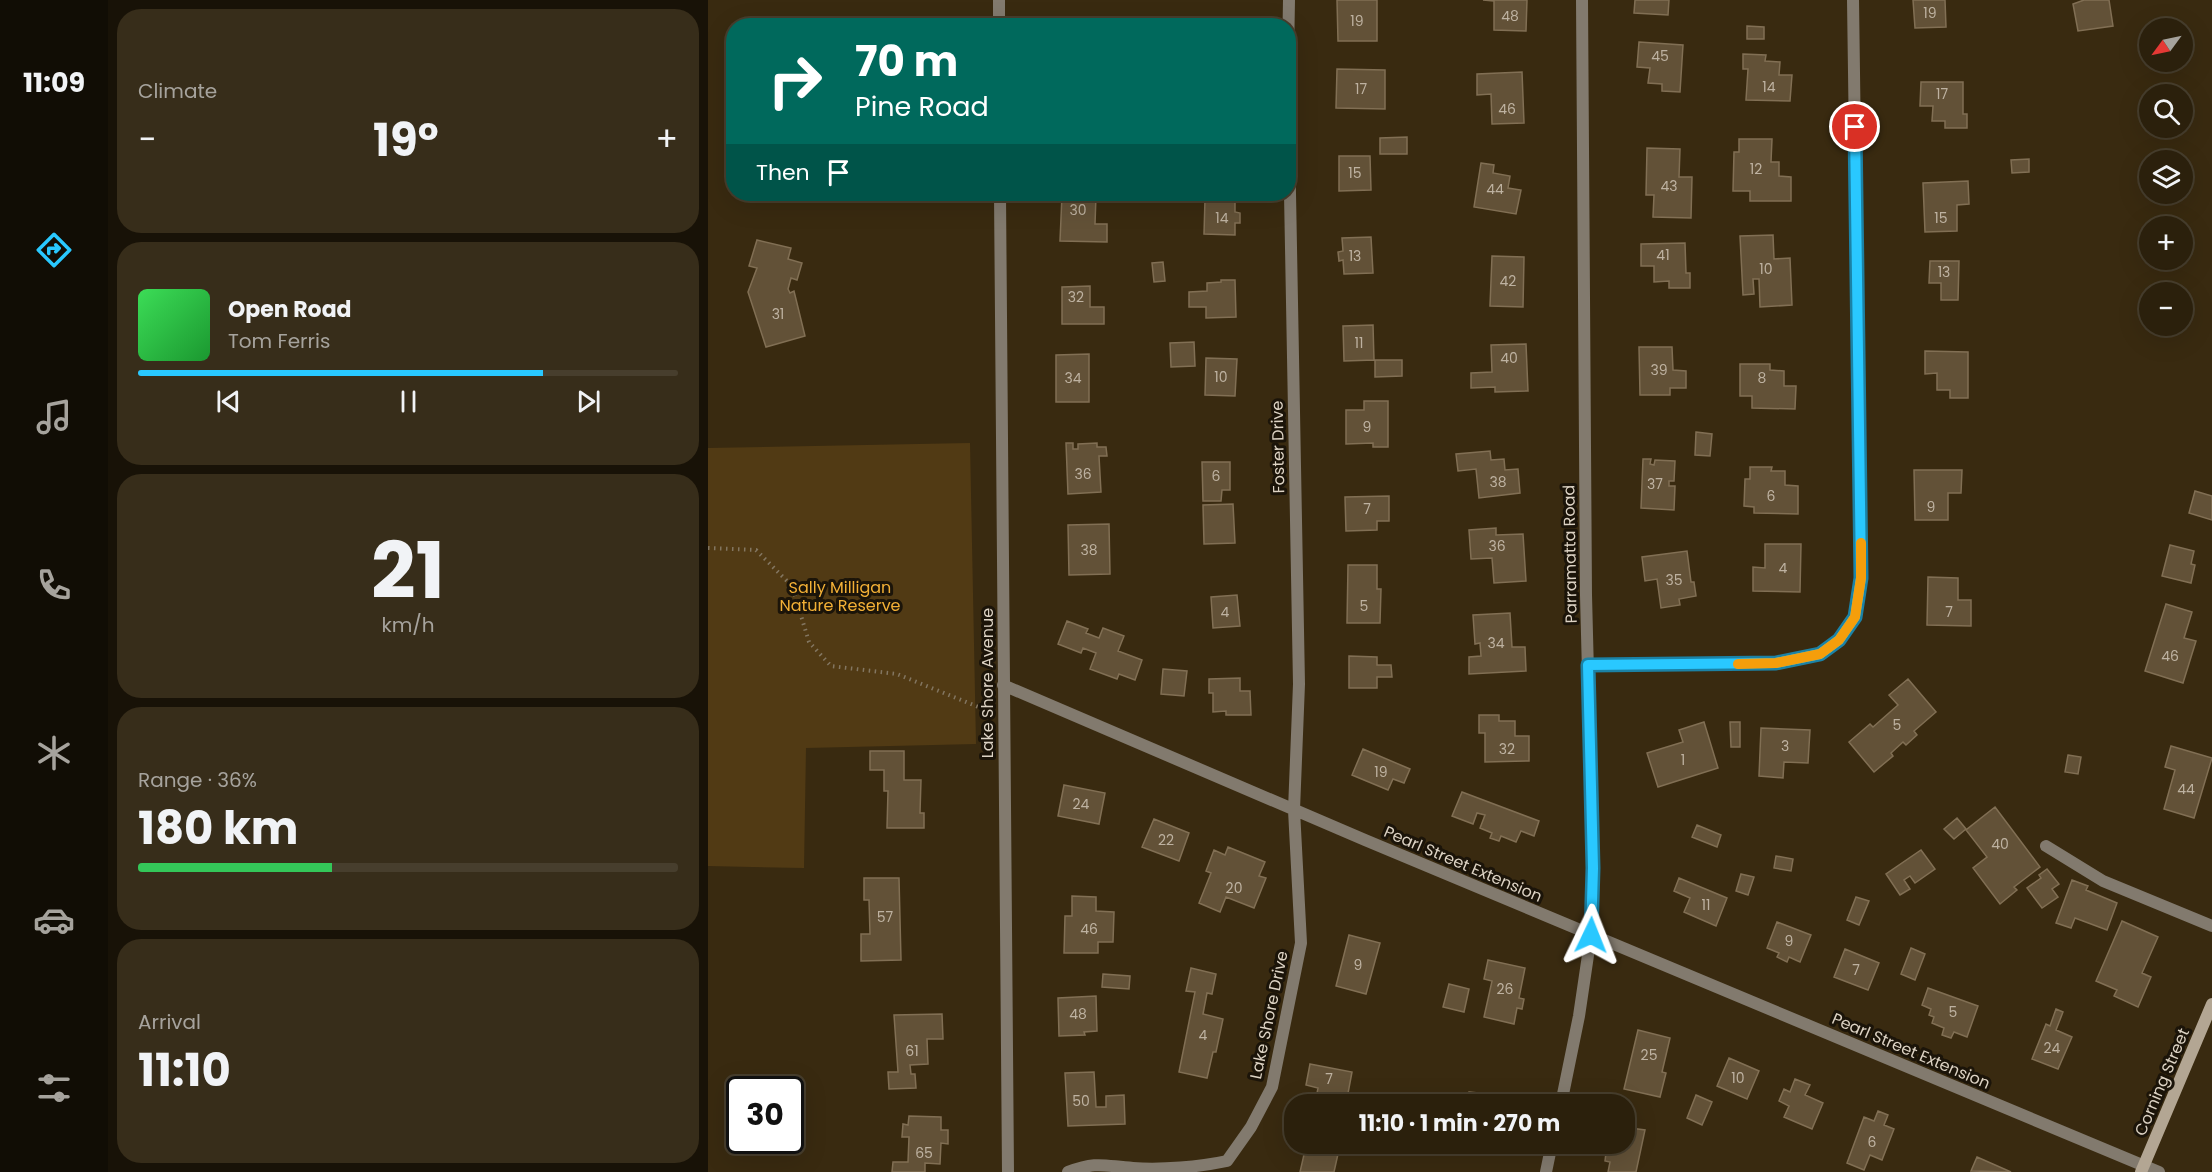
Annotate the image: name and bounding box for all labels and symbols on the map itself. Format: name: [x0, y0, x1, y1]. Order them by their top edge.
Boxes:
house number: 19: [1923, 3, 1937, 23]
house number: 48: [1501, 6, 1519, 26]
house number: 19: [1350, 11, 1364, 31]
north arrow: [2139, 18, 2193, 72]
house number: 45: [1651, 46, 1669, 66]
house number: 14: [1762, 77, 1776, 97]
house number: 17: [1355, 79, 1367, 99]
house number: 17: [1936, 84, 1948, 104]
house number: 46: [1498, 99, 1516, 119]
pin: [1829, 101, 1880, 152]
house number: 12: [1750, 159, 1762, 179]
house number: 15: [1348, 163, 1362, 183]
house number: 43: [1660, 176, 1678, 196]
house number: 44: [1486, 179, 1504, 199]
house number: 30: [1069, 200, 1087, 220]
house number: 14: [1215, 208, 1229, 228]
house number: 15: [1934, 208, 1948, 228]
house number: 41: [1656, 245, 1670, 265]
house number: 13: [1349, 246, 1361, 266]
house number: 10: [1759, 259, 1773, 279]
house number: 13: [1938, 262, 1950, 282]
house number: 42: [1500, 271, 1516, 291]
house number: 32: [1068, 287, 1084, 307]
house number: 31: [772, 304, 784, 324]
house number: 11: [1355, 333, 1363, 353]
house number: 40: [1500, 348, 1518, 368]
house number: 39: [1650, 360, 1668, 380]
house number: 10: [1214, 367, 1228, 387]
house number: 34: [1064, 368, 1082, 388]
house number: 8: [1758, 368, 1767, 388]
street label: Foster Drive: [1266, 400, 1290, 494]
house number: 9: [1363, 417, 1371, 437]
house number: 36: [1074, 464, 1092, 484]
house number: 6: [1212, 466, 1221, 486]
house number: 38: [1489, 472, 1507, 492]
house number: 37: [1647, 474, 1663, 494]
street label: Parramatta Road: [1557, 485, 1583, 623]
house number: 6: [1767, 486, 1776, 506]
house number: 9: [1927, 497, 1935, 517]
house number: 7: [1363, 499, 1371, 519]
house number: 36: [1488, 536, 1506, 556]
house number: 38: [1080, 540, 1098, 560]
house number: 4: [1779, 558, 1788, 578]
house number: 35: [1665, 570, 1683, 590]
park label: Sally Milligan Nature Reserve: [779, 576, 901, 617]
house number: 5: [1360, 596, 1368, 616]
house number: 4: [1221, 602, 1230, 622]
house number: 7: [1945, 602, 1953, 622]
street label: Lake Shore Avenue: [976, 608, 999, 758]
house number: 34: [1487, 633, 1505, 653]
house number: 46: [2161, 646, 2179, 666]
house number: 5: [1893, 715, 1901, 735]
house number: 3: [1781, 736, 1789, 756]
house number: 32: [1499, 739, 1515, 759]
house number: 1: [1681, 750, 1685, 770]
house number: 19: [1374, 762, 1388, 782]
house number: 44: [2177, 779, 2195, 799]
house number: 24: [1073, 794, 1090, 814]
street label: Pearl Street Extension: [1380, 820, 1546, 908]
house number: 22: [1158, 830, 1174, 850]
house number: 40: [1991, 834, 2009, 854]
house number: 20: [1226, 878, 1242, 898]
house number: 11: [1702, 895, 1710, 915]
position arrow: [1559, 903, 1623, 967]
house number: 57: [877, 907, 894, 927]
house number: 46: [1080, 919, 1098, 939]
house number: 9: [1785, 931, 1793, 951]
street label: Lake Shore Drive: [1244, 949, 1294, 1081]
house number: 9: [1354, 955, 1362, 975]
house number: 7: [1852, 960, 1860, 980]
house number: 26: [1497, 979, 1514, 999]
house number: 5: [1949, 1002, 1957, 1022]
house number: 48: [1069, 1004, 1087, 1024]
street label: Pearl Street Extension: [1828, 1007, 1994, 1095]
street label: Corning Street: [2129, 1024, 2195, 1139]
house number: 4: [1199, 1025, 1208, 1045]
house number: 24: [2044, 1038, 2061, 1058]
house number: 61: [905, 1041, 919, 1061]
house number: 25: [1641, 1045, 1657, 1065]
house number: 10: [1731, 1068, 1745, 1088]
house number: 7: [1325, 1069, 1333, 1089]
speed limit sign: 30: [726, 1076, 804, 1154]
house number: 50: [1072, 1091, 1090, 1111]
house number: 6: [1868, 1132, 1877, 1152]
house number: 65: [915, 1143, 933, 1163]

